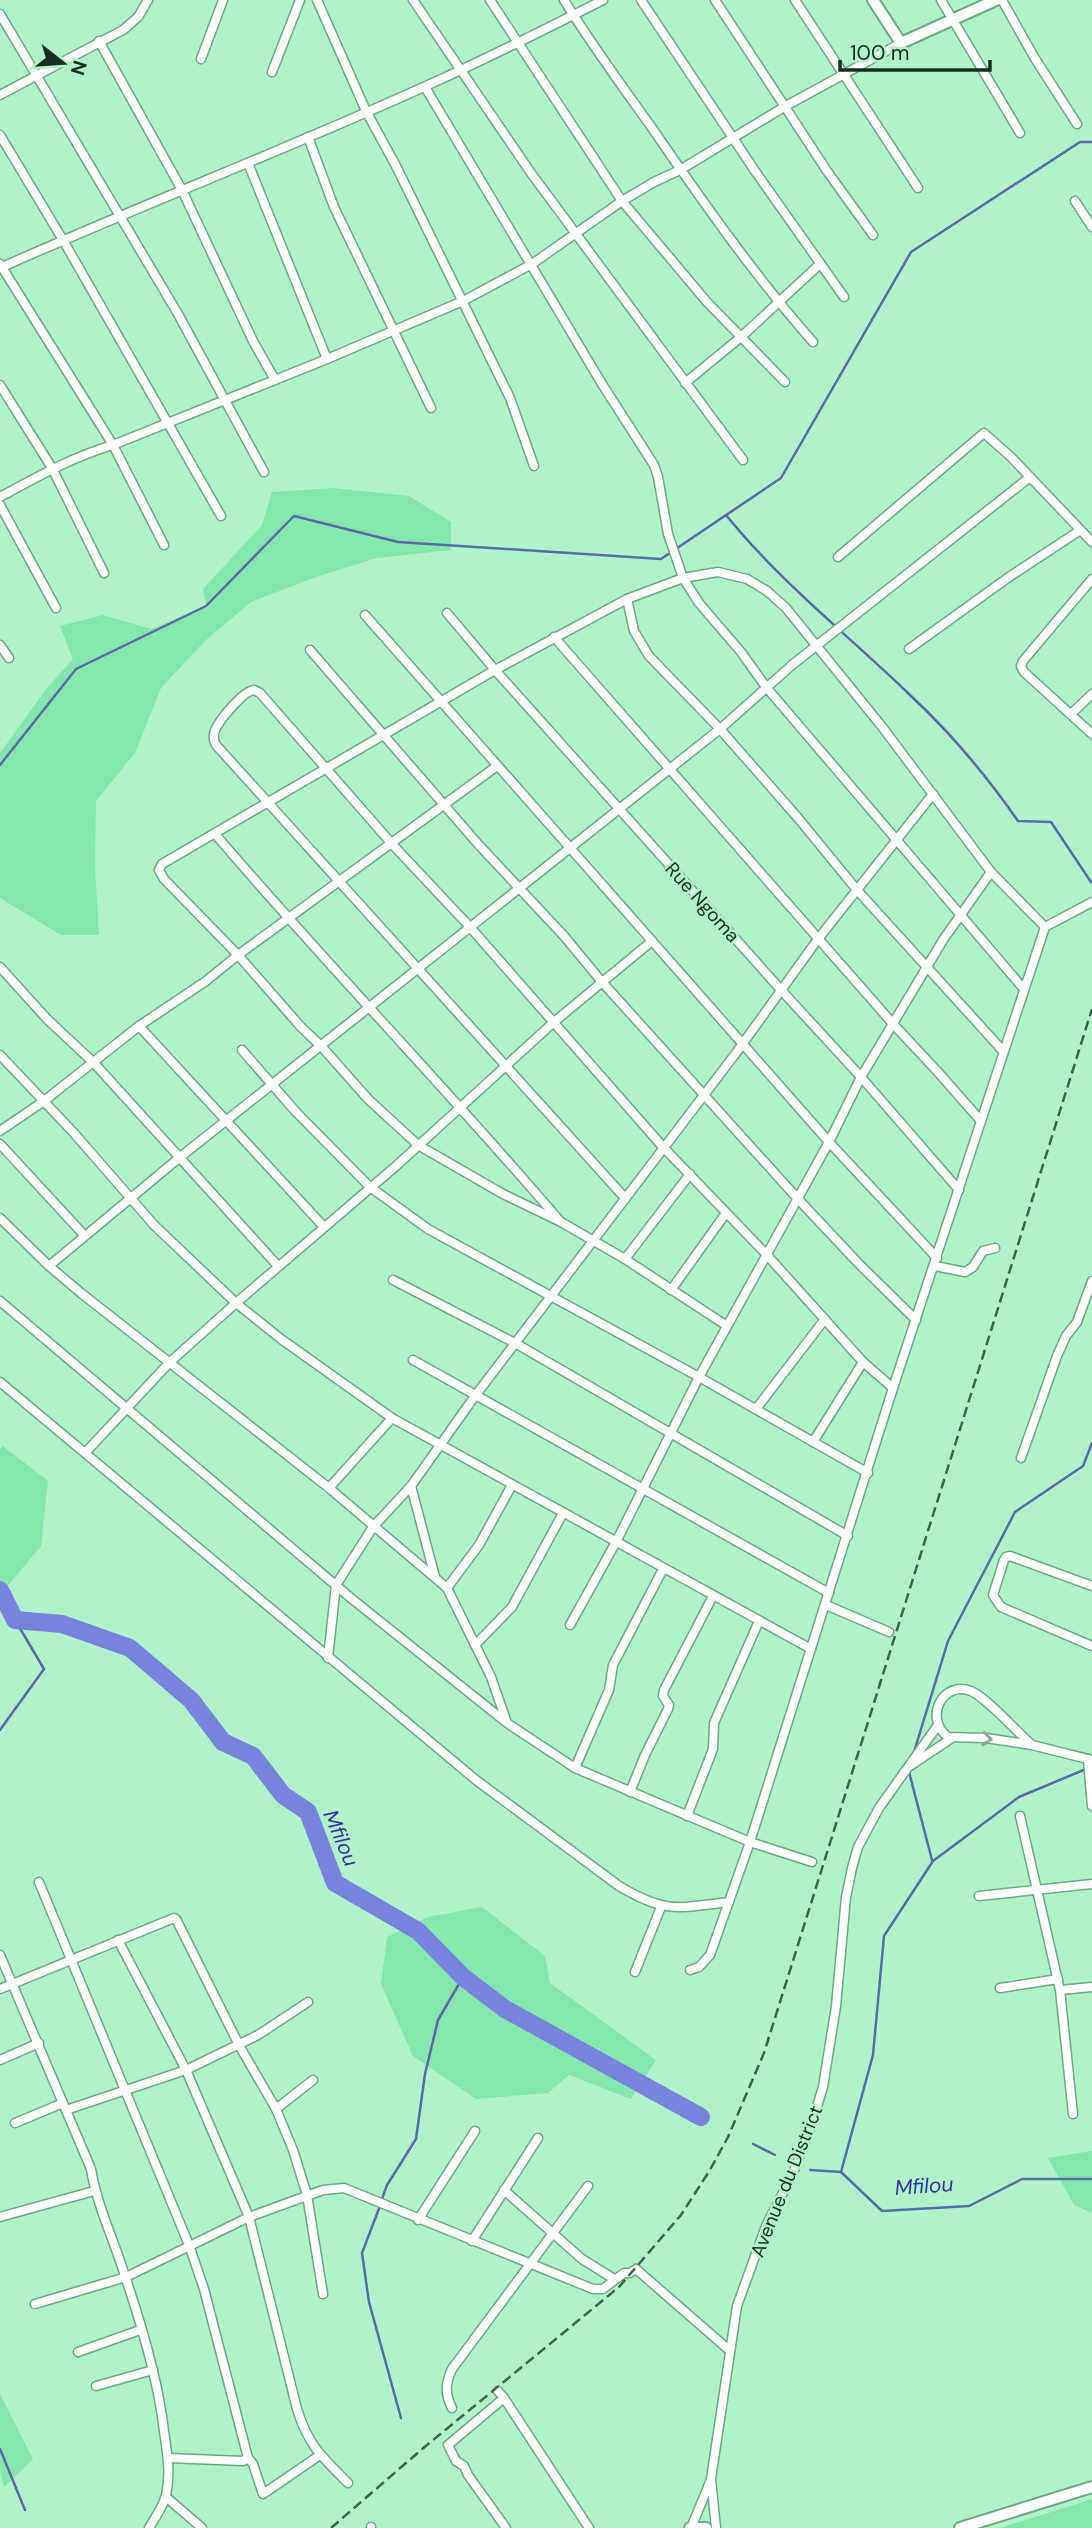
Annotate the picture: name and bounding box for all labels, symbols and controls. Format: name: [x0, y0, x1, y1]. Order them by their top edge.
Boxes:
north arrow: [28, 28, 98, 98]
scale bar: [840, 28, 990, 72]
text: 100 m: [850, 39, 910, 67]
text: N: [65, 58, 93, 78]
street label: Rue Ngoma: [660, 857, 745, 948]
one-way arrow: [982, 1731, 993, 1746]
water label: Mfilou: [317, 1805, 365, 1871]
street label: Avenue du District: [745, 2102, 828, 2261]
water label: Mfilou: [894, 2170, 954, 2202]

